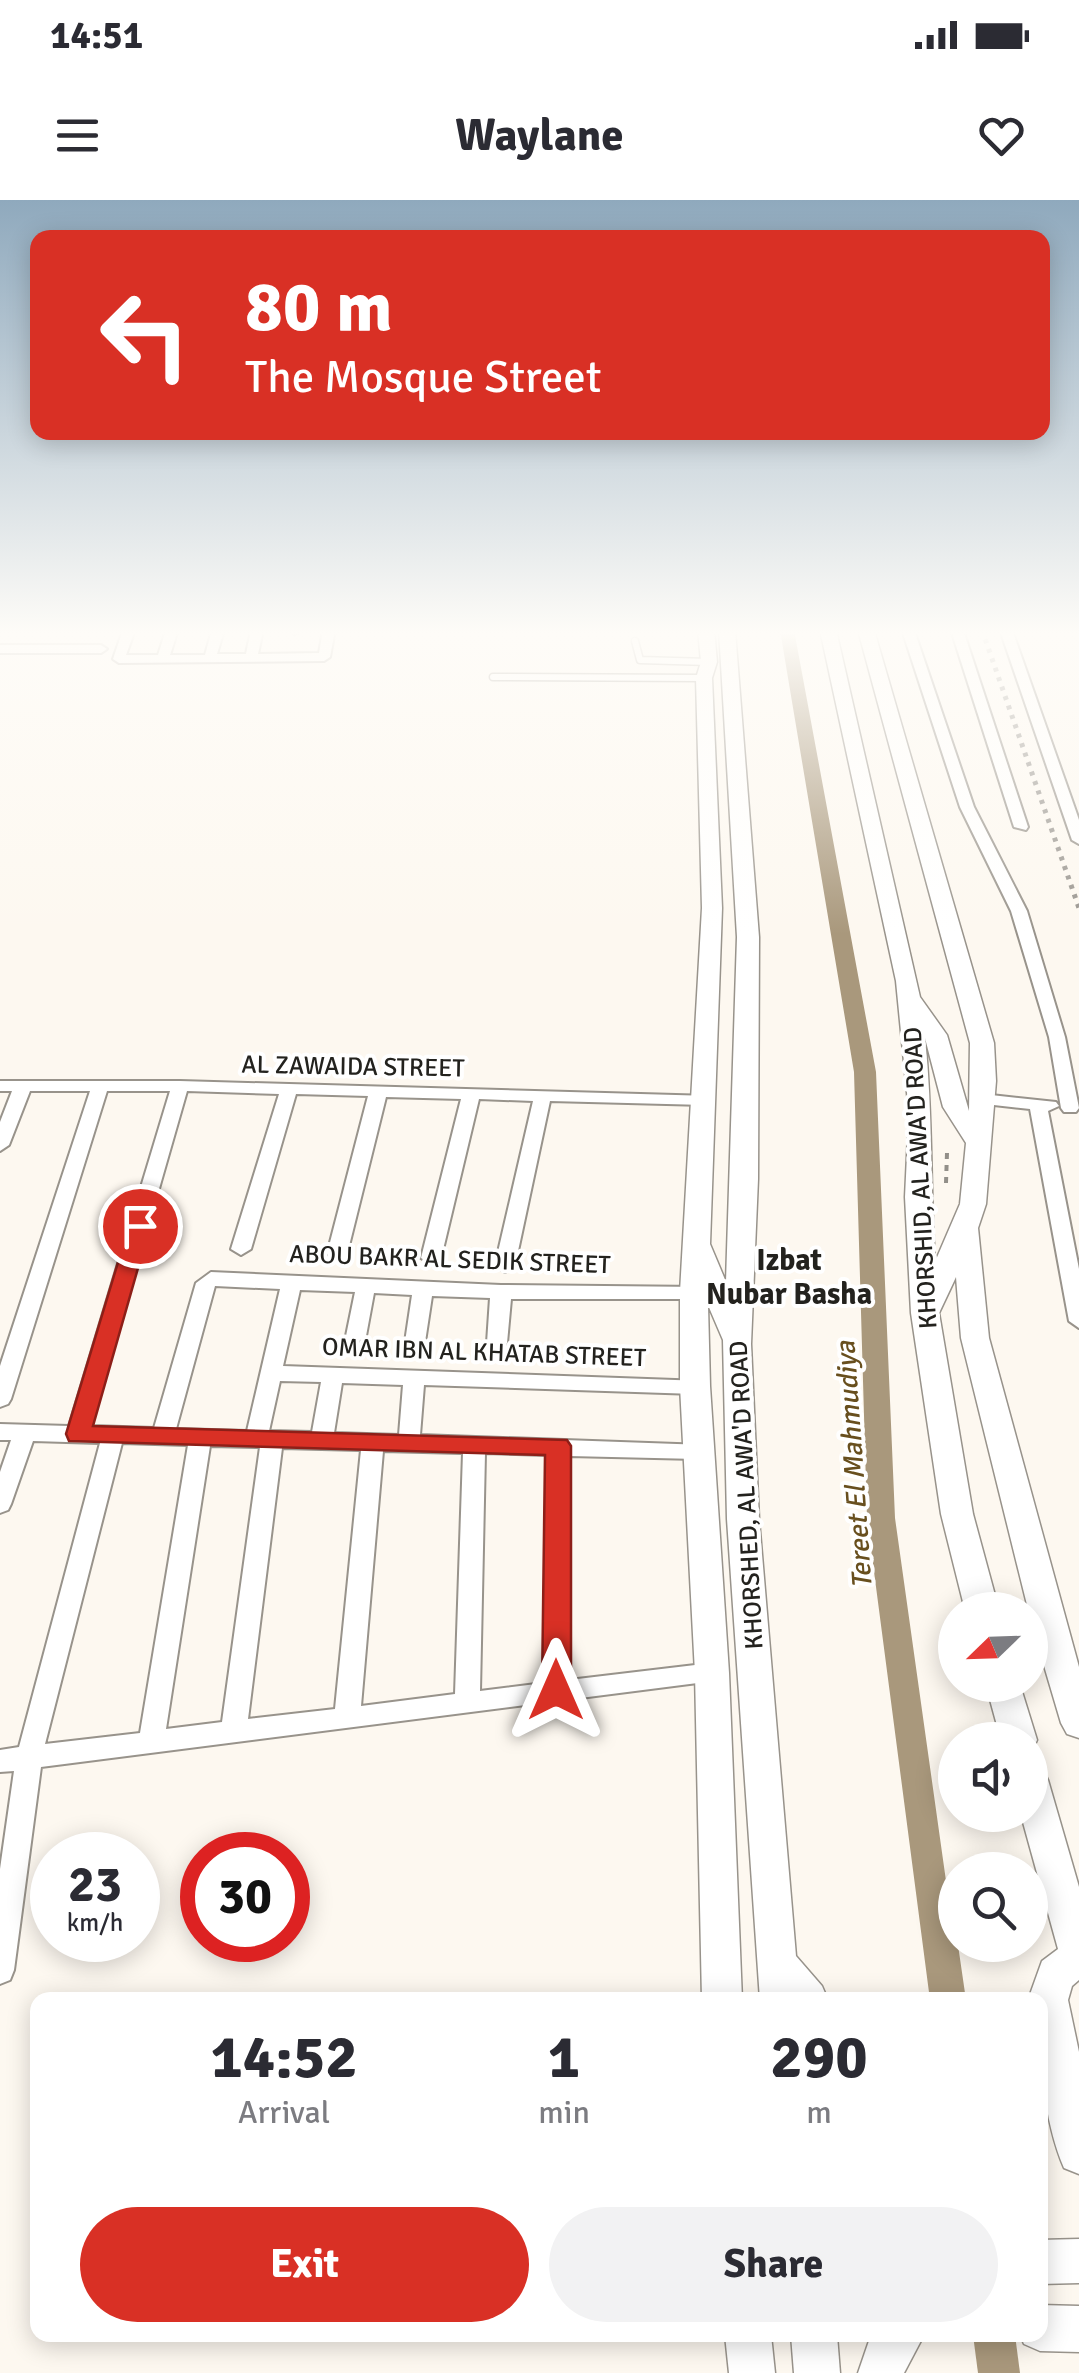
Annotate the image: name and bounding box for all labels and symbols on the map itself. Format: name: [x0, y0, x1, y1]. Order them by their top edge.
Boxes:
street label: KHORSHID, AL AWA'D ROAD: [897, 1026, 943, 1330]
street label: AL ZAWAIDA STREET: [241, 1049, 466, 1083]
pin: [98, 1184, 183, 1269]
street label: ABOU BAKR AL SEDIK STREET: [289, 1238, 612, 1280]
district label: Izbat Nubar Basha: [706, 1242, 872, 1313]
street label: OMAR IBN AL KHATAB STREET: [321, 1331, 647, 1373]
water label: Tereet El Mahmudiya: [828, 1339, 880, 1590]
street label: KHORSHED, AL AWA'D ROAD: [722, 1340, 770, 1650]
north arrow: [938, 1592, 1048, 1702]
position arrow: [504, 1638, 608, 1742]
speed limit sign: 30: [180, 1832, 310, 1962]

